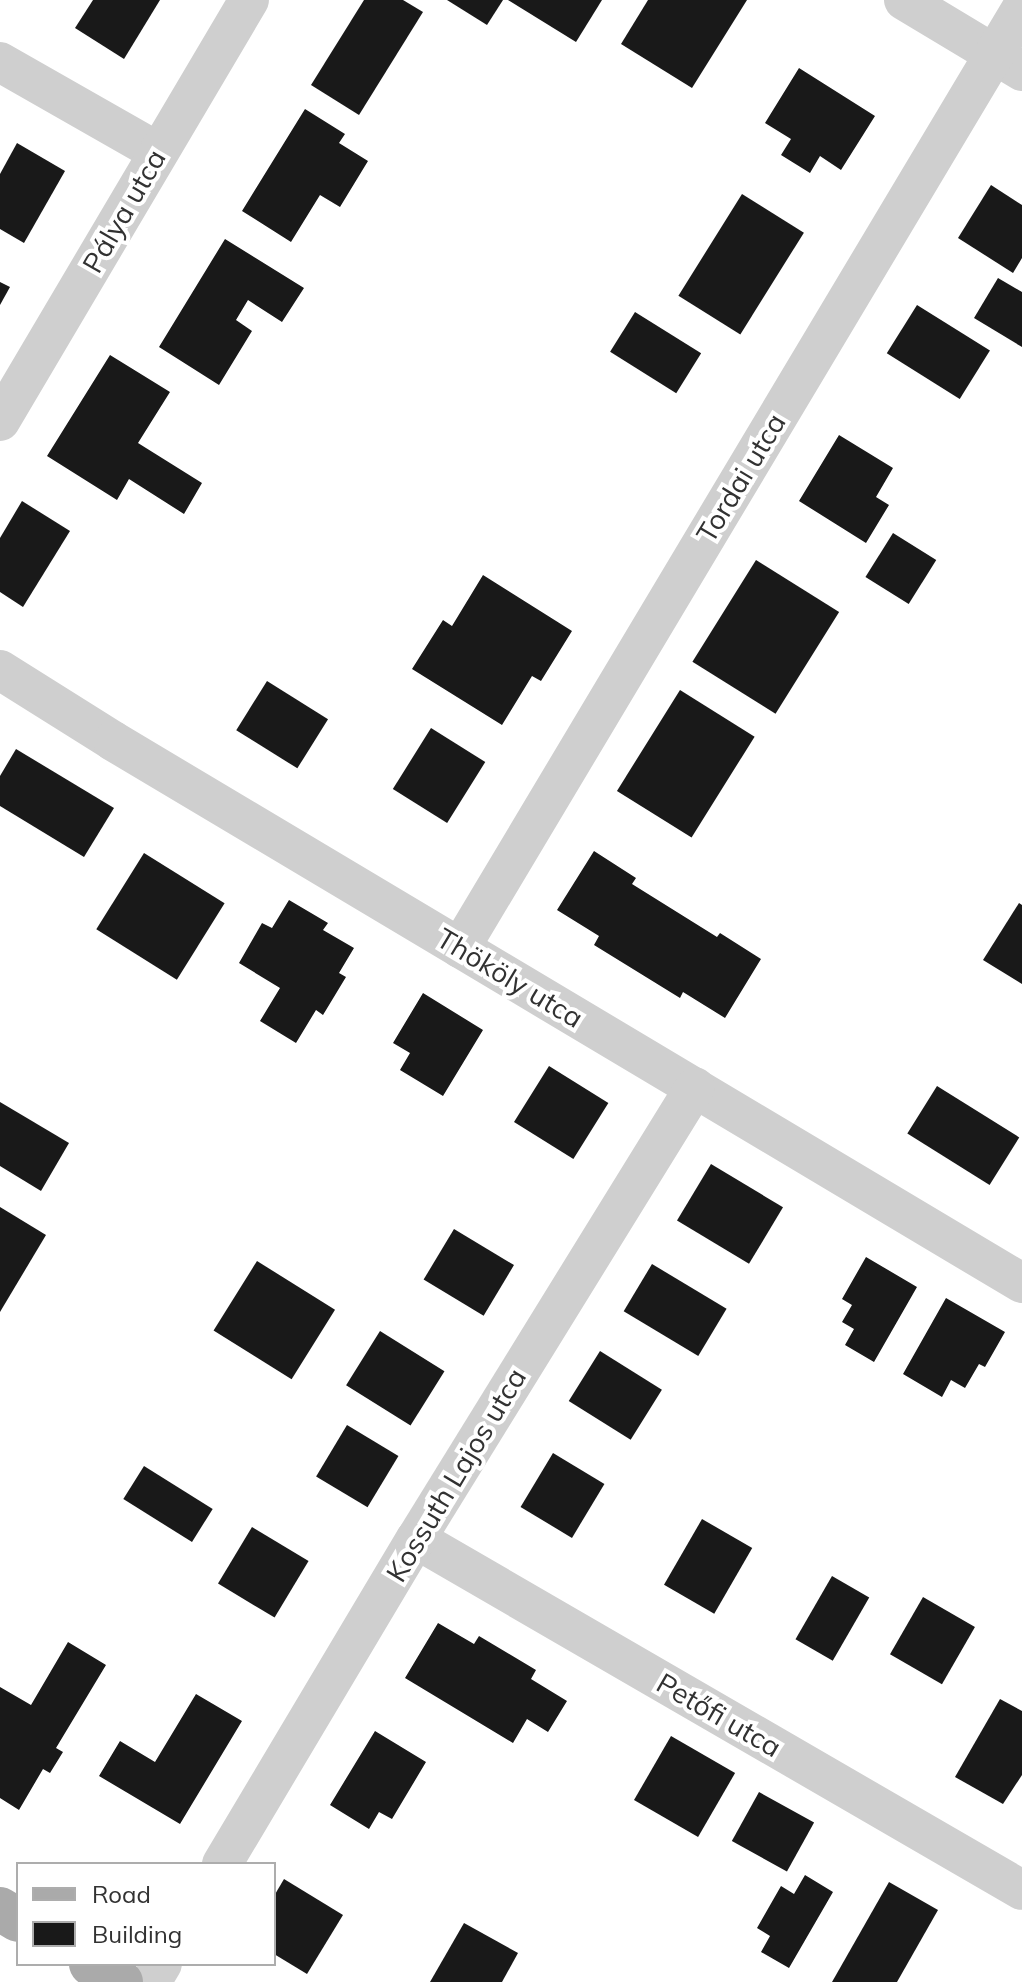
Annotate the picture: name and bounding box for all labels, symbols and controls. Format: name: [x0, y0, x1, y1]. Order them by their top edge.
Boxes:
street label: Pálya utca: [75, 143, 173, 279]
street label: Tordai utca: [689, 407, 793, 549]
street label: Thököly utca: [431, 921, 589, 1035]
street label: Kossuth Lajos utca: [379, 1362, 533, 1588]
street label: Petőfi utca: [651, 1666, 787, 1764]
legend: [16, 1862, 276, 1966]
text: Road: [92, 1879, 151, 1909]
text: Building: [92, 1919, 182, 1949]

